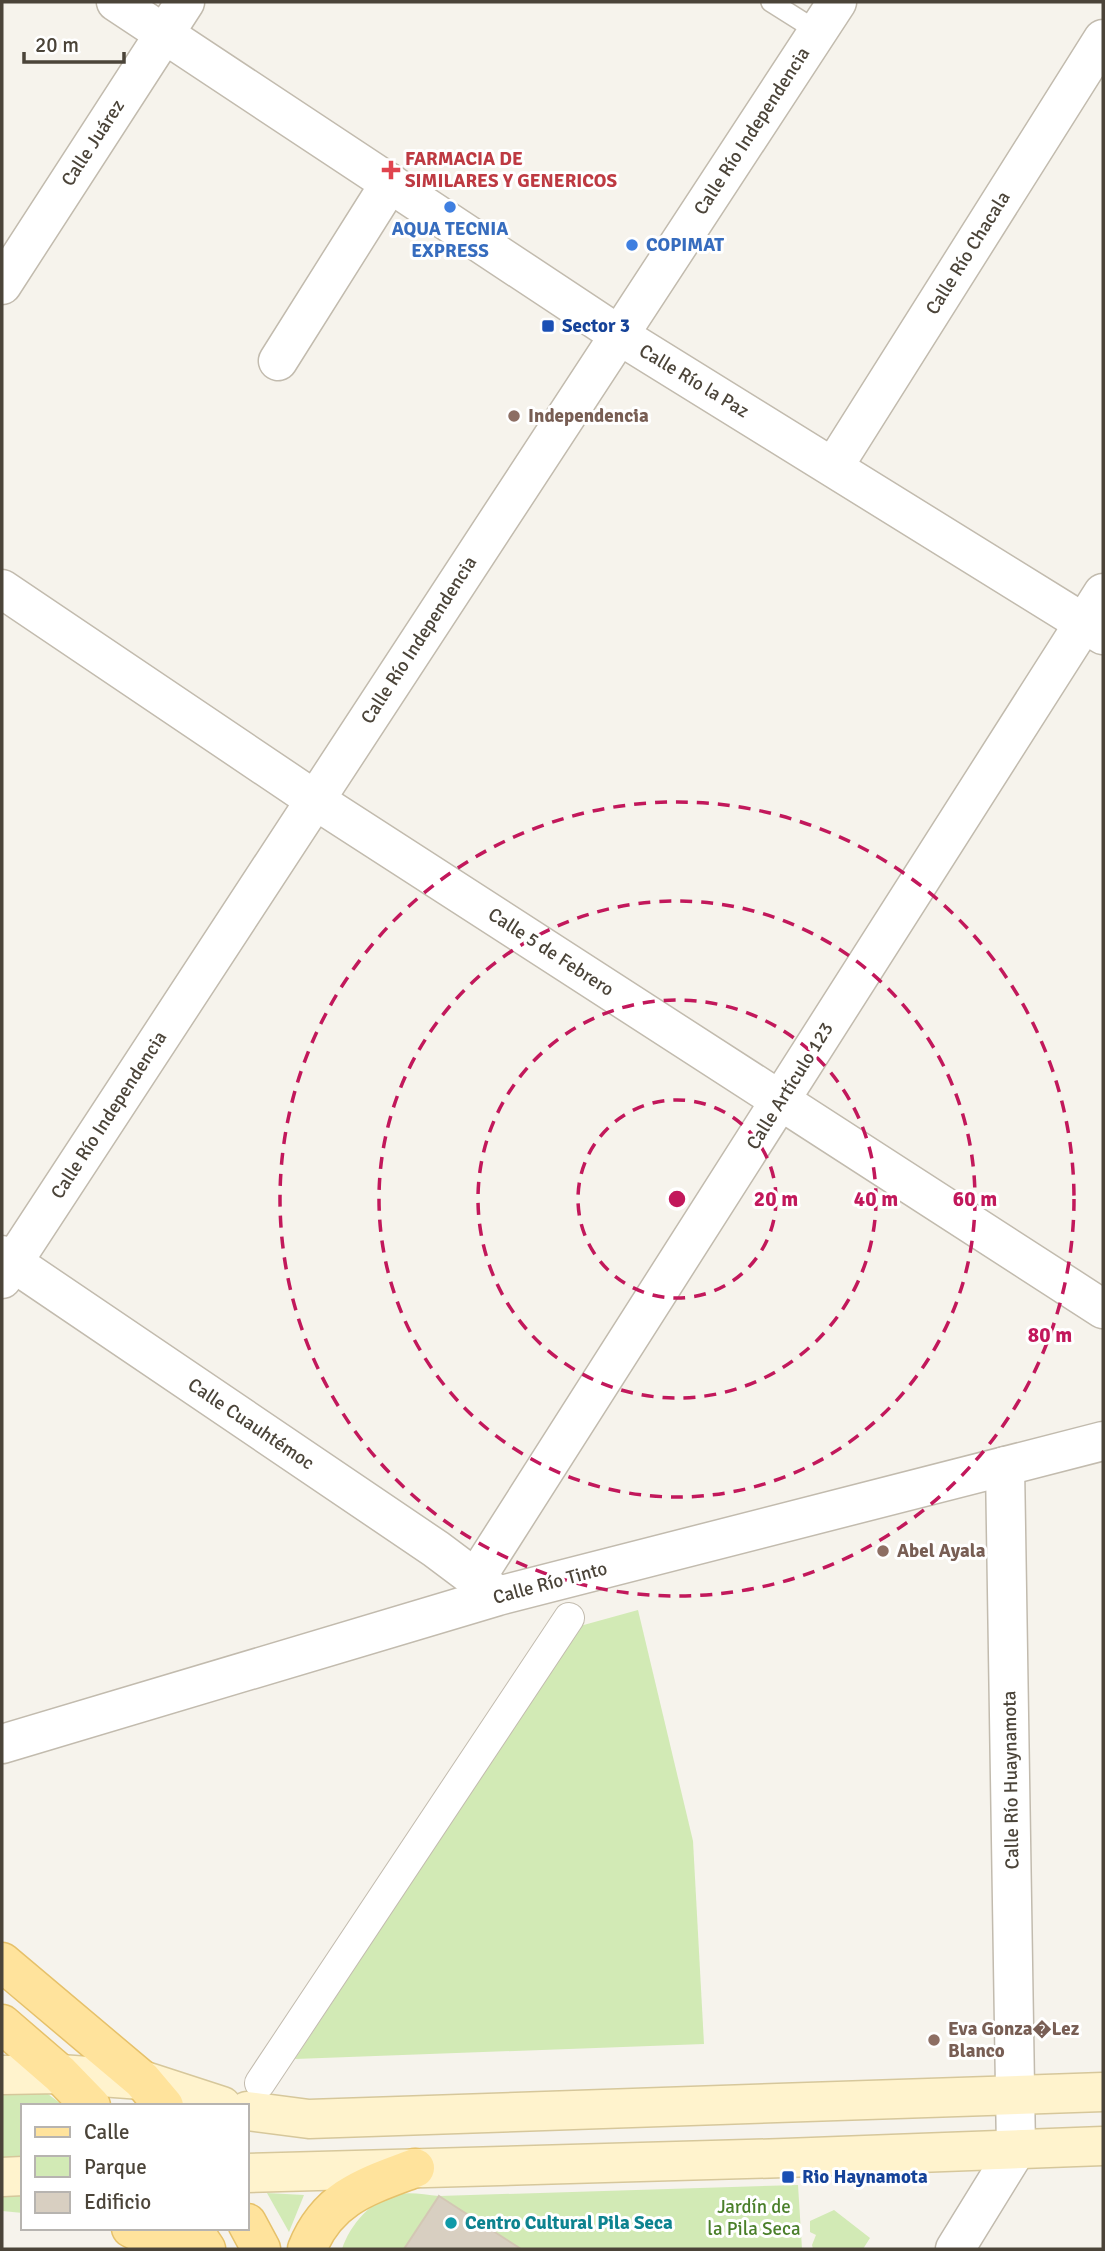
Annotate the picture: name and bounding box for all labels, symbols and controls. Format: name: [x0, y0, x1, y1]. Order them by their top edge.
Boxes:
scale bar: [24, 21, 124, 65]
text: 20 m: [35, 32, 79, 58]
street label: Calle Río Independencia: [689, 43, 815, 219]
street label: Calle Juárez: [56, 95, 130, 191]
place label: FARMACIA DE SIMILARES Y GENERICOS: [405, 147, 617, 193]
marker: FARMACIA DE SIMILARES Y GENERICOS: [383, 162, 399, 178]
street label: Calle Río Chacala: [920, 187, 1016, 319]
marker: AQUA TECNIA EXPRESS: [442, 199, 458, 215]
place label: AQUA TECNIA EXPRESS: [392, 217, 508, 263]
place label: COPIMAT: [646, 233, 724, 257]
marker: COPIMAT: [624, 237, 640, 253]
place label: Sector 3: [562, 314, 630, 338]
marker: Sector 3: [540, 318, 556, 334]
street label: Calle Río la Paz: [635, 339, 753, 423]
place label: Independencia: [528, 404, 649, 428]
marker: Independencia: [506, 408, 522, 424]
street label: Calle Río Independencia: [356, 552, 482, 728]
street label: Calle 5 de Febrero: [484, 902, 619, 1002]
street label: Calle Artículo 123: [741, 1018, 839, 1154]
street label: Calle Río Independencia: [46, 1027, 172, 1203]
text: 20 m: [754, 1186, 798, 1212]
text: 40 m: [854, 1186, 898, 1212]
text: 60 m: [953, 1186, 997, 1212]
centre of rings: [665, 1187, 689, 1211]
text: 80 m: [1028, 1322, 1072, 1348]
street label: Calle Cuauhtémoc: [183, 1373, 319, 1475]
place label: Abel Ayala: [897, 1539, 986, 1563]
marker: Abel Ayala: [875, 1543, 891, 1559]
street label: Calle Río Tinto: [490, 1556, 610, 1610]
street label: Calle Río Huaynamota: [997, 1690, 1025, 1870]
place label: Eva Gonza�Lez Blanco: [948, 2017, 1080, 2063]
marker: Eva Gonza�Lez Blanco: [926, 2032, 942, 2048]
legend: [21, 2104, 248, 2230]
text: Calle: [84, 2119, 130, 2145]
text: Parque: [84, 2154, 147, 2180]
place label: Rio Haynamota: [802, 2165, 928, 2189]
marker: Rio Haynamota: [780, 2169, 796, 2185]
text: Edificio: [84, 2189, 151, 2215]
park label: Jardín de la Pila Seca: [707, 2195, 801, 2241]
place label: Centro Cultural Pila Seca: [465, 2211, 673, 2235]
marker: Centro Cultural Pila Seca: [443, 2215, 459, 2231]

